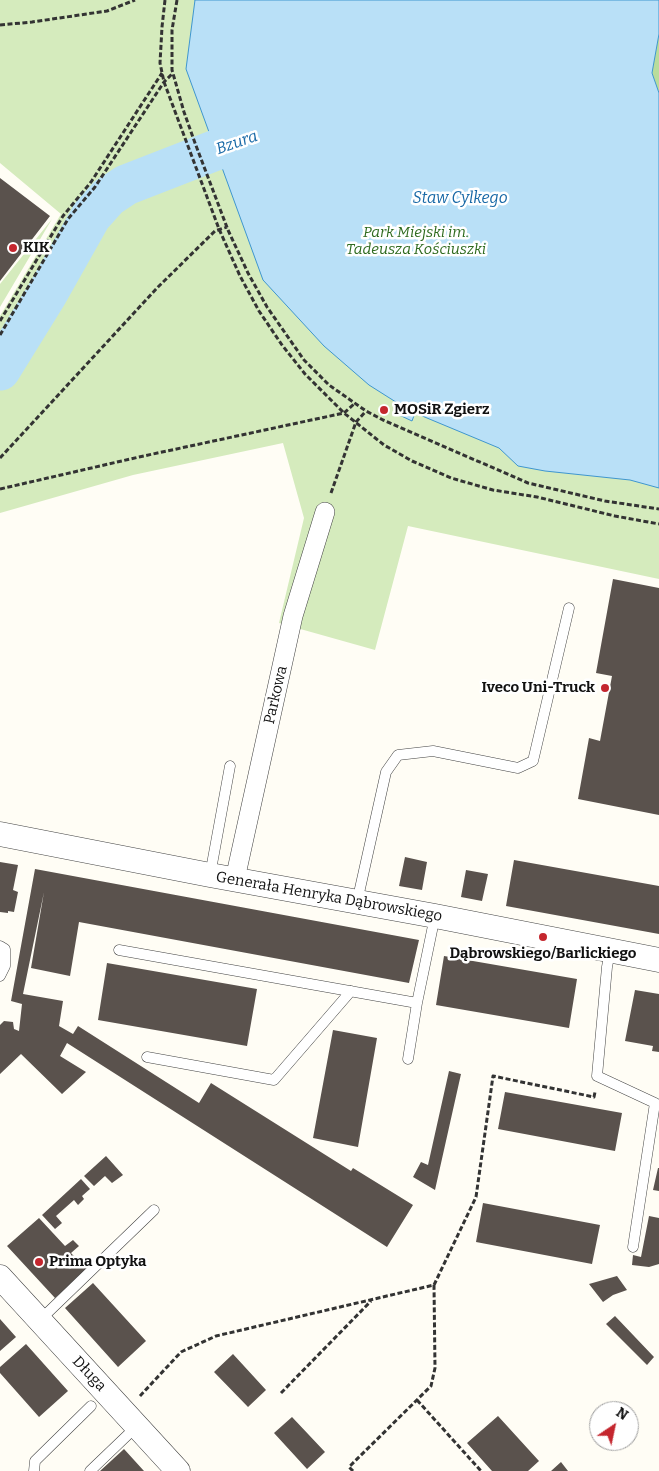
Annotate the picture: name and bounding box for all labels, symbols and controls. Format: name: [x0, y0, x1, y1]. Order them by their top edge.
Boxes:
water label: Bzura: [214, 127, 260, 159]
water label: Staw Cylkego: [412, 189, 508, 209]
park label: Park Miejski im. Tadeusza Kościuszki: [346, 224, 486, 259]
place label: KIK: [23, 239, 50, 257]
marker: KIK: [7, 242, 19, 254]
place label: MOSiR Zgierz: [394, 401, 490, 419]
marker: MOSiR Zgierz: [378, 404, 390, 416]
street label: Parkowa: [261, 664, 291, 726]
place label: Iveco Uni-Truck: [482, 679, 595, 697]
marker: Iveco Uni-Truck: [599, 682, 611, 694]
street label: Generała Henryka Dąbrowskiego: [215, 868, 443, 926]
marker: Dąbrowskiego/Barlickiego: [537, 931, 549, 943]
place label: Dąbrowskiego/Barlickiego: [450, 945, 636, 963]
place label: Prima Optyka: [49, 1253, 146, 1271]
marker: Prima Optyka: [33, 1256, 45, 1268]
street label: Długa: [68, 1353, 110, 1395]
north arrow: [589, 1401, 639, 1451]
text: N: [613, 1404, 631, 1424]

